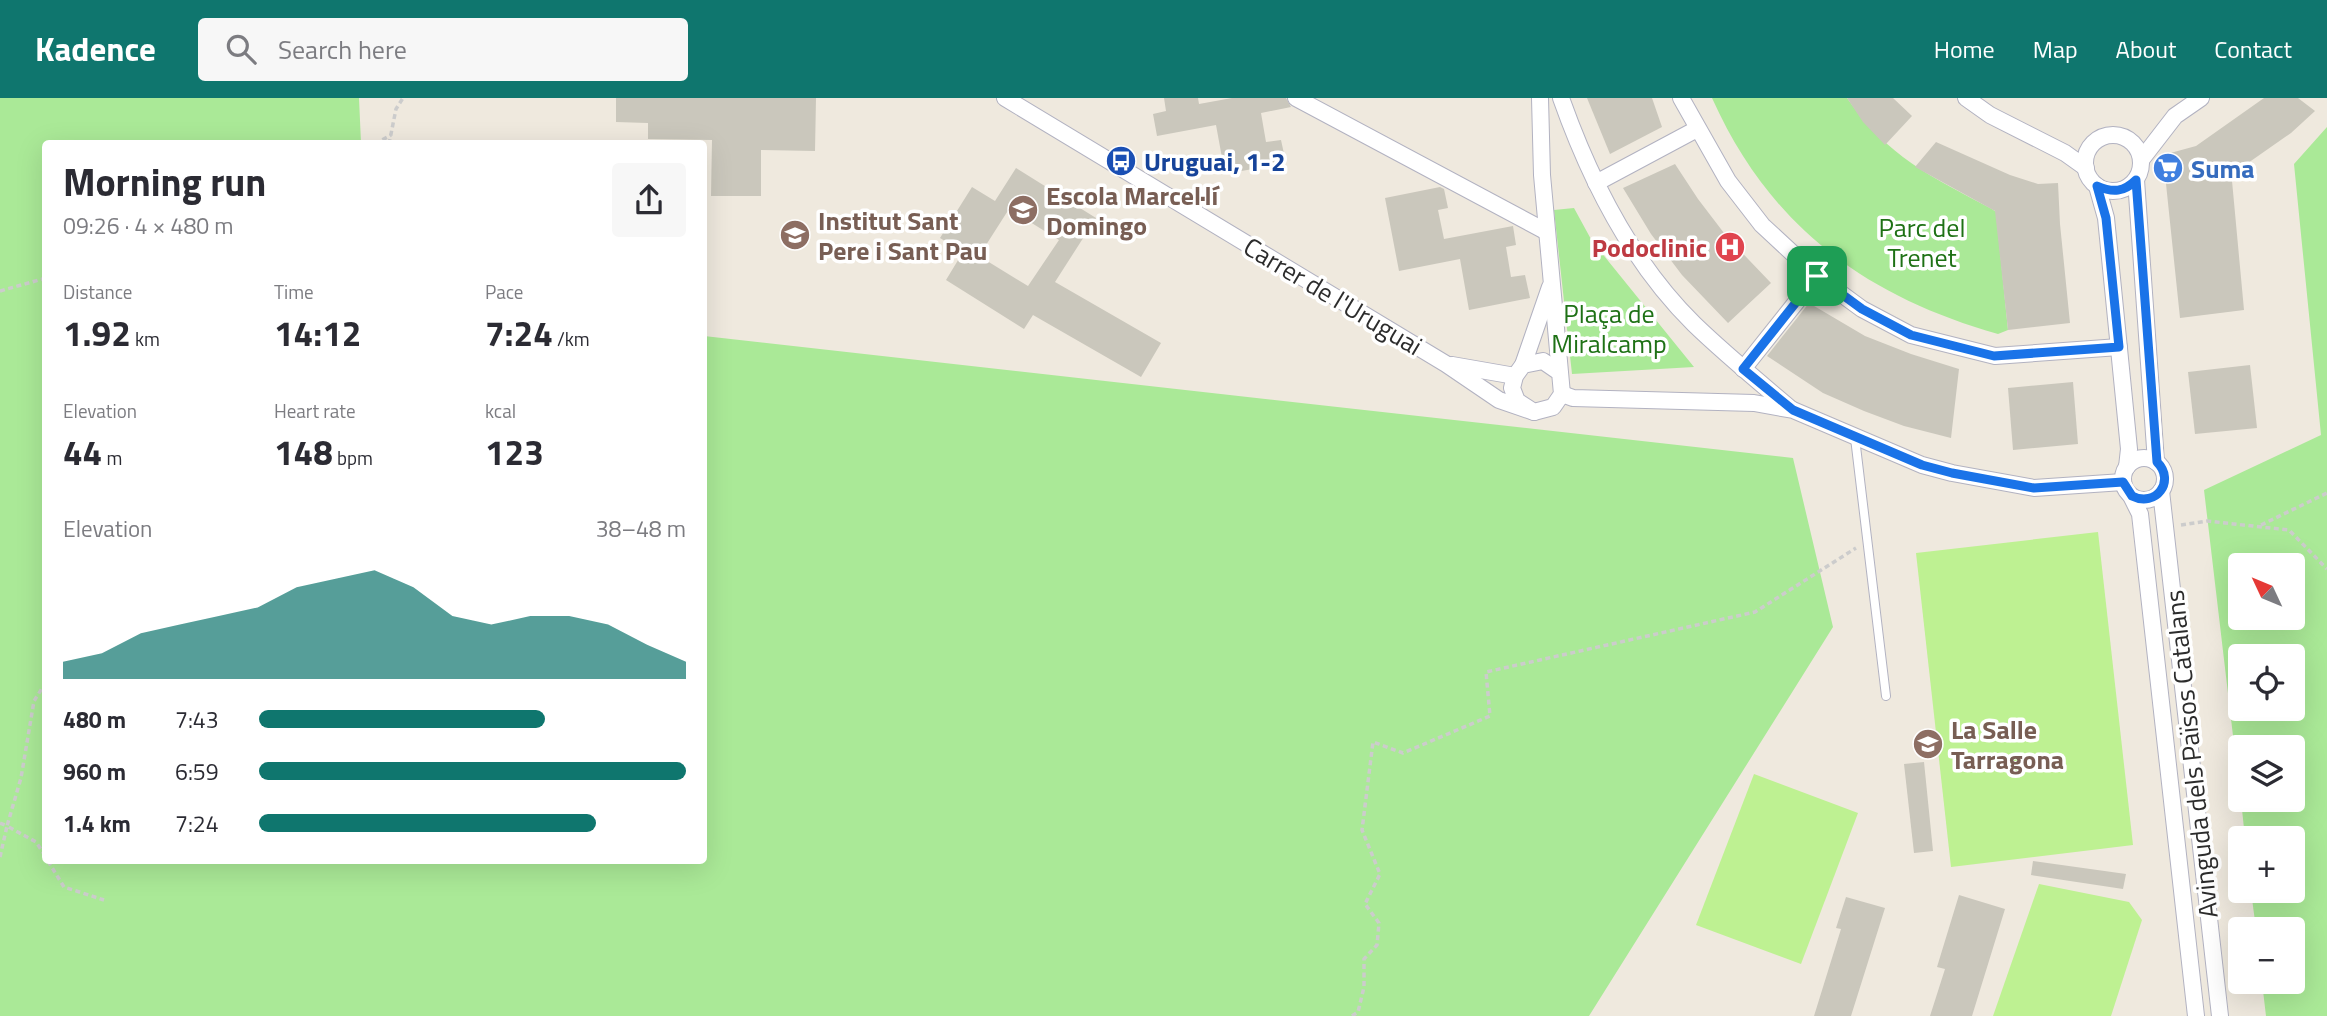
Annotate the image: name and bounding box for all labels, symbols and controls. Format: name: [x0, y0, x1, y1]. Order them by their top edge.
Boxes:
search box: [198, 18, 688, 81]
text: Kadence: [35, 24, 156, 74]
icon: search: [222, 30, 260, 68]
text: Search here: [278, 30, 407, 69]
text: Home: [1934, 31, 1995, 67]
text: Map: [2033, 31, 2078, 67]
text: About: [2116, 31, 2176, 67]
text: Contact: [2214, 31, 2292, 67]
place label: Uruguai, 1-2: [1144, 142, 1285, 181]
bus stop icon: Uruguai, 1-2: [1104, 144, 1138, 178]
place label: Suma: [2191, 149, 2255, 188]
supermarket icon: Suma: [2151, 151, 2185, 185]
text: Morning run: [63, 153, 266, 211]
button: share: [612, 163, 686, 237]
place label: Escola Marcel·lí Domingo: [1046, 176, 1220, 245]
school or university icon: Escola Marcel·lí Domingo: [1006, 193, 1040, 227]
place label: Institut Sant Pere i Sant Pau: [818, 201, 988, 270]
text: 09:26 · 4 × 480 m: [63, 208, 233, 243]
park label: Parc del Trenet: [1879, 208, 1966, 277]
school or university icon: Institut Sant Pere i Sant Pau: [778, 218, 812, 252]
street label: Carrer de l'Uruguai: [1236, 227, 1430, 365]
place label: Podoclinic: [1592, 228, 1707, 267]
hospital icon: Podoclinic: [1713, 230, 1747, 264]
pin: [1787, 246, 1847, 306]
icon: arrive: [1798, 257, 1836, 295]
text: Distance: [63, 277, 132, 306]
text: Time: [274, 277, 314, 306]
text: Pace: [485, 277, 523, 306]
park label: Plaça de Miralcamp: [1551, 294, 1667, 363]
text: 1.92: [63, 306, 131, 360]
text: 14:12: [274, 306, 361, 360]
text: 7:24: [485, 306, 553, 360]
text: km: [131, 324, 160, 353]
text: /km: [553, 324, 590, 353]
text: Elevation: [63, 396, 137, 425]
text: Heart rate: [274, 396, 356, 425]
text: kcal: [485, 396, 516, 425]
text: 44: [63, 425, 102, 479]
text: 148: [274, 425, 333, 479]
text: 123: [485, 425, 544, 479]
text: m: [102, 443, 122, 472]
text: bpm: [333, 443, 373, 472]
text: Elevation: [63, 511, 152, 546]
text: 38–48 m: [596, 511, 686, 546]
north arrow: [2228, 553, 2305, 630]
map controls: [2228, 553, 2305, 994]
street label: Avinguda dels Països Catalans: [2154, 588, 2228, 920]
button: locate: [2228, 644, 2305, 721]
text: 480 m: [63, 702, 126, 737]
text: 7:43: [175, 702, 219, 737]
place label: La Salle Tarragona: [1951, 710, 2064, 779]
school or university icon: La Salle Tarragona: [1911, 727, 1945, 761]
button: layers: [2228, 735, 2305, 812]
text: 960 m: [63, 754, 126, 789]
text: 6:59: [175, 754, 219, 789]
text: 1.4 km: [63, 806, 131, 841]
text: 7:24: [175, 806, 219, 841]
button: +: [2228, 826, 2305, 903]
button: −: [2228, 917, 2305, 994]

